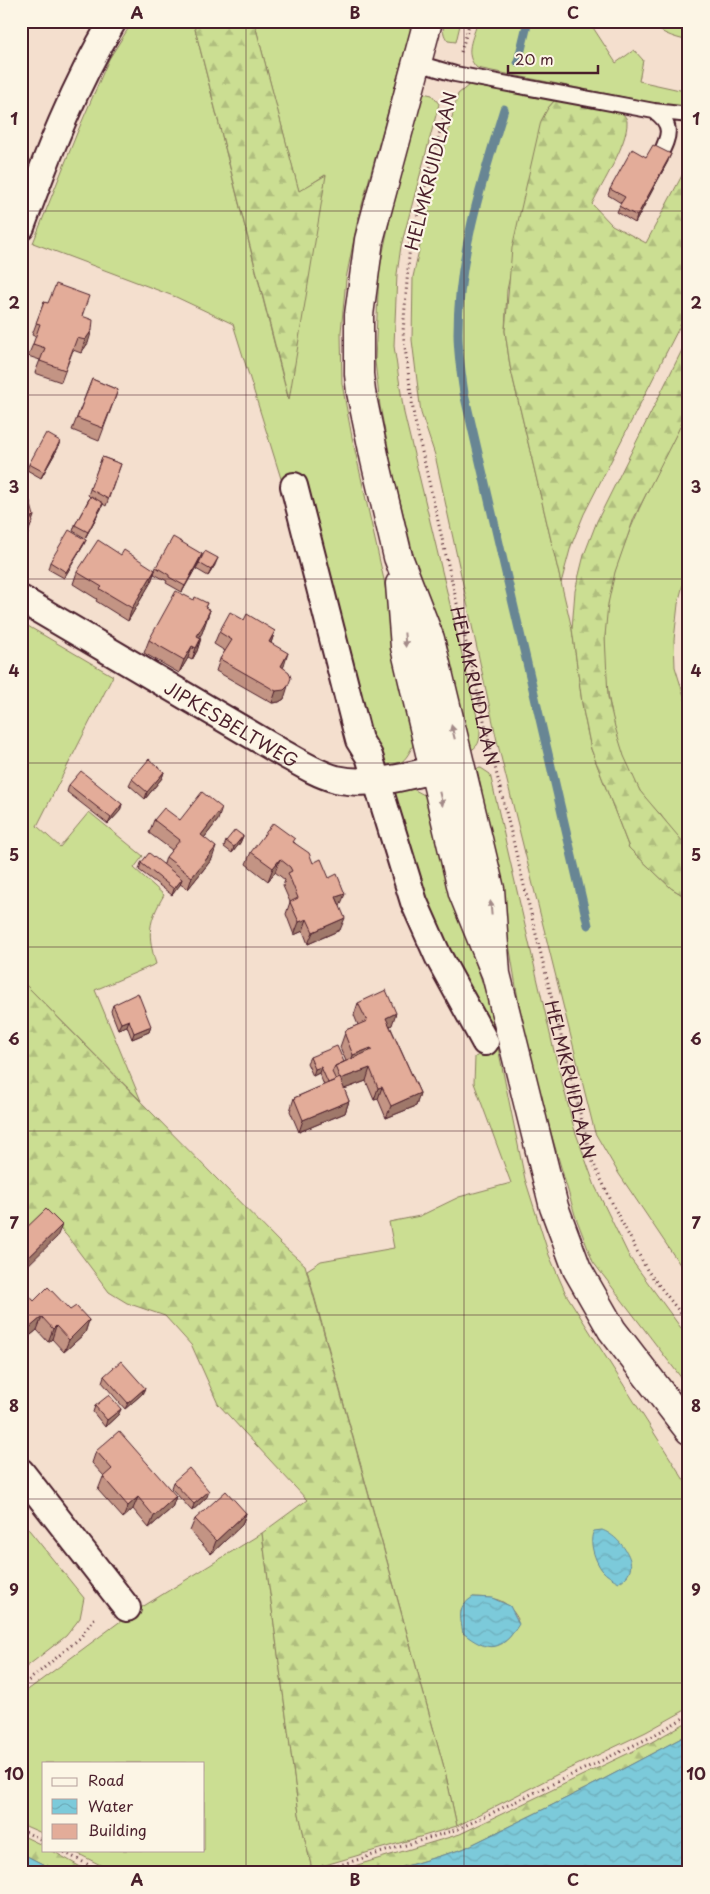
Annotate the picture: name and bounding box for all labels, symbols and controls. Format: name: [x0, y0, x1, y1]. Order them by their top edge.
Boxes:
text: A: [131, 0, 144, 24]
text: B: [350, 0, 361, 24]
text: C: [567, 0, 579, 24]
scale bar: [508, 42, 598, 74]
text: 20 m: [515, 47, 554, 70]
street label: HELMKRUIDLAAN: [397, 89, 463, 253]
text: 1: [10, 106, 18, 130]
text: 1: [692, 106, 700, 130]
text: 2: [8, 290, 20, 314]
text: 2: [690, 290, 702, 314]
text: 3: [9, 474, 19, 498]
text: 3: [691, 474, 701, 498]
street label: HELMKRUIDLAAN: [445, 603, 508, 768]
one-way arrow: [401, 632, 409, 648]
text: 4: [9, 658, 20, 682]
text: 4: [691, 658, 702, 682]
street label: JIPKESBELTWEG: [160, 673, 304, 773]
one-way arrow: [449, 724, 457, 739]
one-way arrow: [437, 791, 445, 806]
text: 5: [9, 842, 19, 866]
text: 5: [691, 842, 701, 866]
one-way arrow: [487, 899, 495, 915]
street label: HELMKRUIDLAAN: [539, 997, 604, 1161]
text: 6: [8, 1026, 20, 1050]
text: 6: [690, 1026, 702, 1050]
text: 7: [9, 1210, 19, 1234]
text: 7: [691, 1210, 701, 1234]
text: 8: [9, 1393, 19, 1417]
text: 8: [691, 1393, 701, 1417]
text: 9: [9, 1577, 19, 1601]
text: 9: [691, 1577, 701, 1601]
text: 10: [4, 1761, 24, 1785]
text: 10: [686, 1761, 706, 1785]
legend: [42, 1762, 205, 1852]
text: Road: [88, 1768, 124, 1791]
text: Water: [88, 1794, 133, 1817]
text: Building: [88, 1818, 147, 1841]
text: A: [131, 1867, 144, 1891]
text: B: [350, 1867, 361, 1891]
text: C: [567, 1867, 579, 1891]

